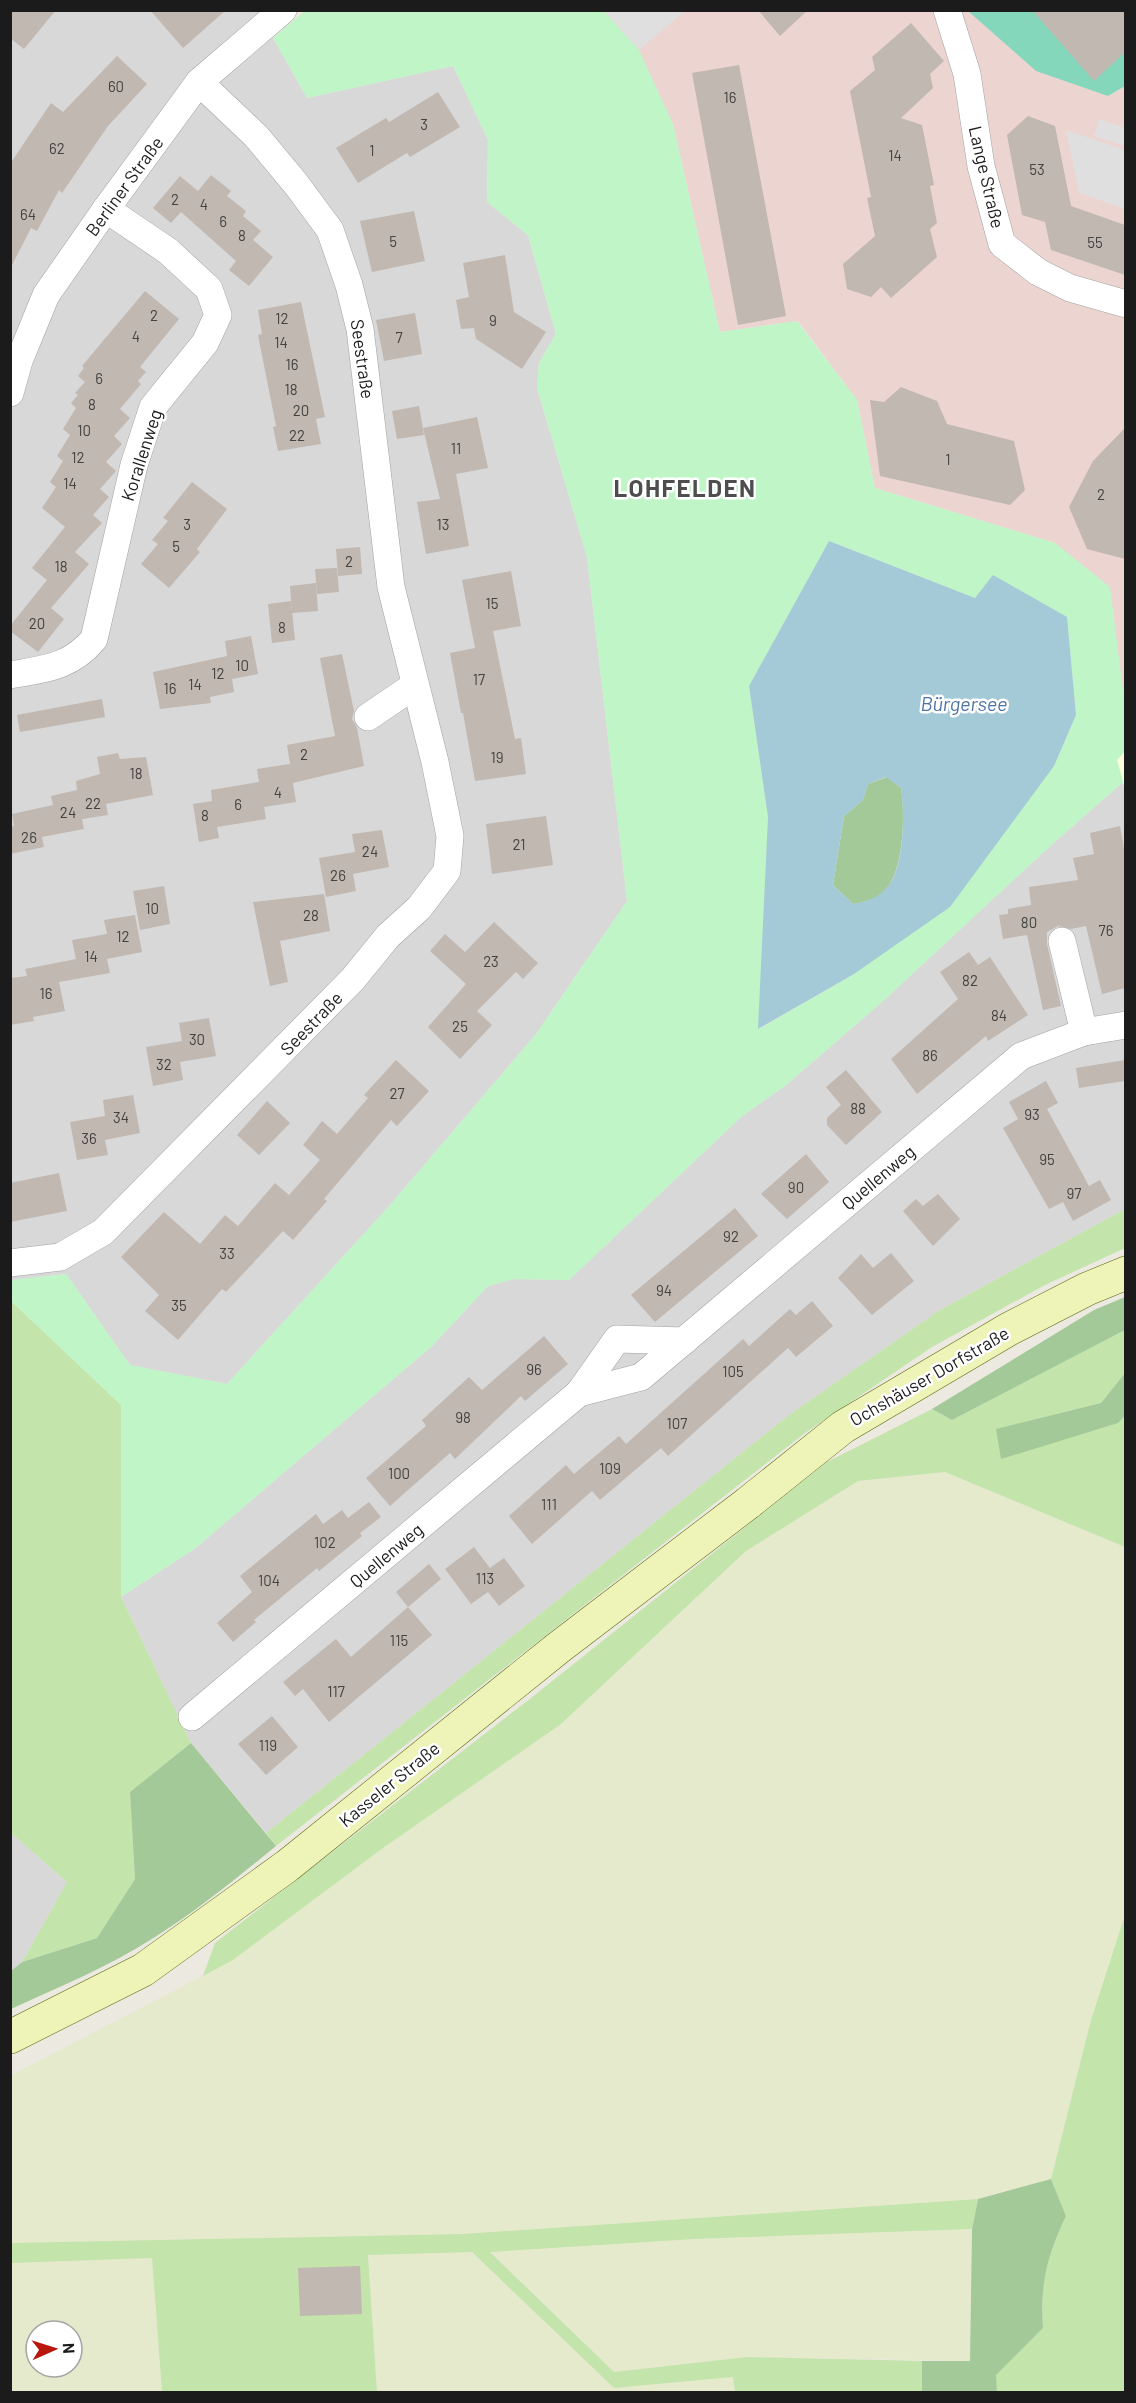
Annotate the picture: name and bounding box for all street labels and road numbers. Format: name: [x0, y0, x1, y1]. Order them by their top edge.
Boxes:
street label: Lange Straße: [965, 124, 1009, 230]
street label: Berliner Straße: [80, 132, 168, 240]
street label: Seestraße: [347, 318, 379, 400]
street label: Korallenweg: [116, 406, 166, 504]
street label: Seestraße: [275, 987, 347, 1059]
street label: Quellenweg: [837, 1140, 919, 1214]
street label: Ochshäuser Dorfstraße: [845, 1321, 1013, 1431]
street label: Quellenweg: [345, 1518, 427, 1592]
street label: Kasseler Straße: [334, 1737, 444, 1831]

